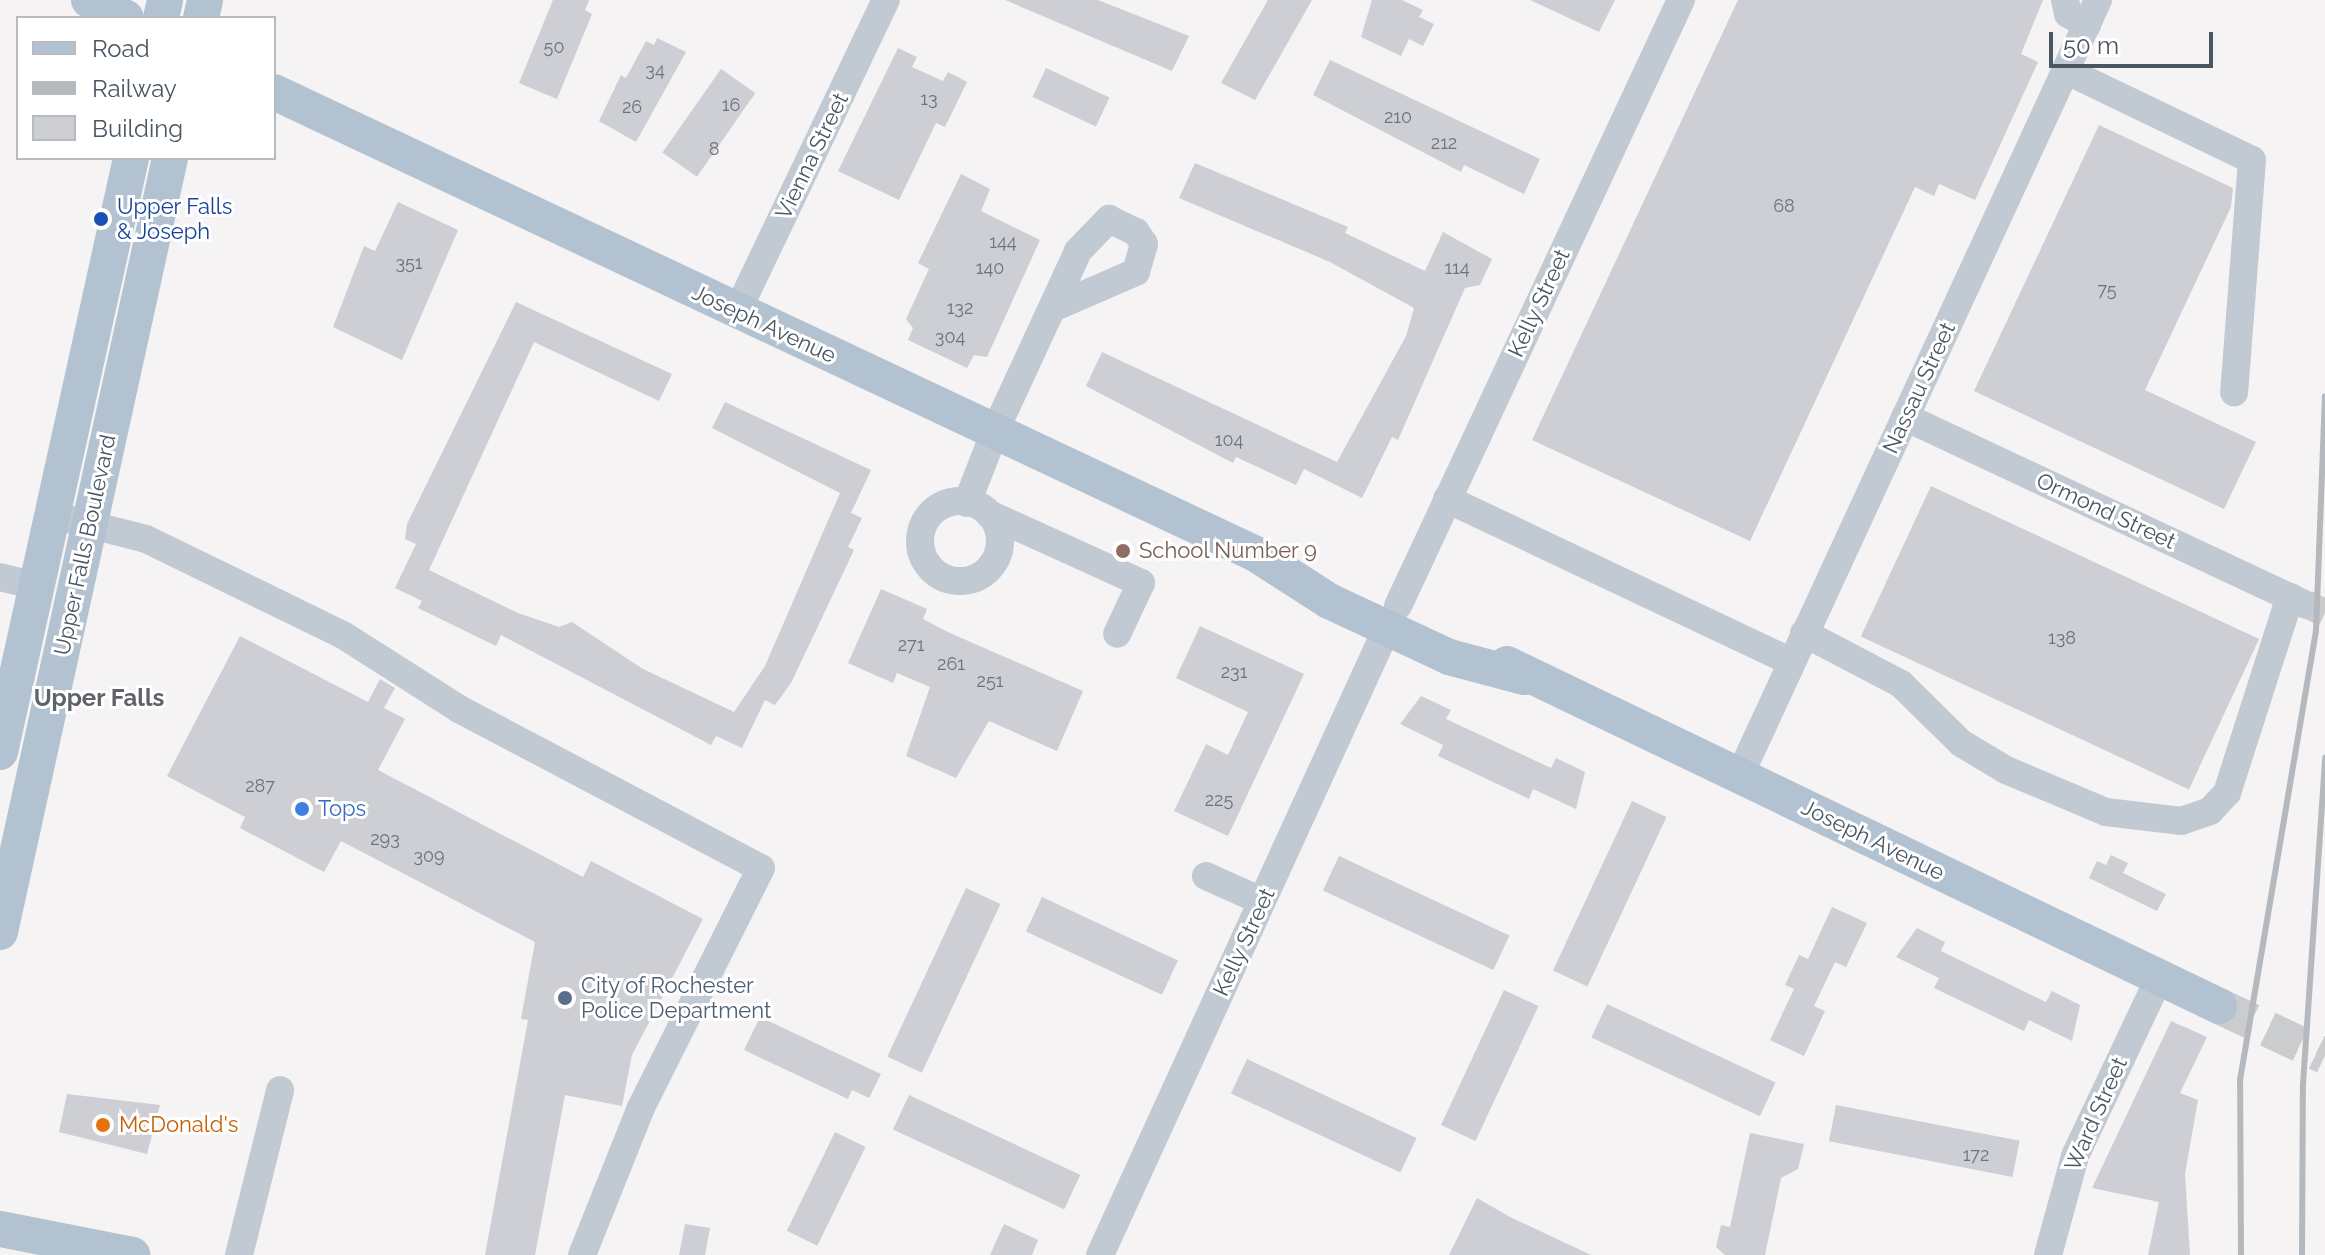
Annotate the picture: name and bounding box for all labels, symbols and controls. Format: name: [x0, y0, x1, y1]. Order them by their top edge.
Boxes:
legend: [16, 16, 276, 160]
scale bar: [2053, 16, 2217, 66]
text: 50 m: [2063, 31, 2119, 60]
text: Road: [92, 34, 150, 63]
house number: 50: [544, 36, 564, 58]
house number: 34: [645, 59, 665, 81]
text: Railway: [92, 74, 177, 103]
house number: 13: [920, 88, 938, 110]
street label: Vienna Street: [770, 89, 854, 223]
house number: 16: [722, 94, 740, 116]
house number: 26: [622, 96, 642, 118]
house number: 210: [1384, 106, 1412, 128]
text: Building: [92, 114, 183, 143]
house number: 212: [1431, 132, 1457, 154]
house number: 8: [709, 138, 719, 160]
place label: Upper Falls & Joseph: [117, 193, 233, 244]
house number: 68: [1773, 195, 1795, 217]
marker: Upper Falls & Joseph: [92, 210, 110, 228]
house number: 144: [989, 231, 1017, 253]
street label: Kelly Street: [1502, 245, 1576, 361]
house number: 351: [395, 252, 423, 274]
house number: 140: [976, 257, 1004, 279]
house number: 114: [1444, 257, 1470, 279]
street label: Joseph Avenue: [688, 279, 840, 369]
house number: 75: [2097, 279, 2117, 301]
house number: 132: [947, 297, 973, 319]
street label: Nassau Street: [1877, 318, 1961, 458]
house number: 304: [935, 326, 965, 348]
house number: 104: [1215, 429, 1243, 451]
street label: Upper Falls Boulevard: [49, 432, 121, 658]
street label: Ormond Street: [2032, 467, 2180, 555]
place label: School Number 9: [1139, 538, 1318, 564]
marker: School Number 9: [1114, 542, 1132, 560]
house number: 138: [2048, 627, 2076, 649]
house number: 271: [898, 634, 924, 656]
house number: 261: [937, 653, 965, 675]
house number: 231: [1221, 661, 1247, 683]
house number: 251: [977, 670, 1003, 692]
district label: Upper Falls: [33, 684, 165, 712]
house number: 287: [245, 775, 275, 797]
house number: 225: [1205, 789, 1233, 811]
street label: Joseph Avenue: [1797, 794, 1949, 886]
place label: Tops: [318, 796, 366, 822]
marker: Tops: [293, 800, 311, 818]
house number: 293: [370, 828, 400, 850]
house number: 309: [413, 845, 445, 867]
street label: Kelly Street: [1207, 884, 1281, 1000]
place label: City of Rochester Police Department: [581, 972, 771, 1024]
marker: City of Rochester Police Department: [556, 989, 574, 1007]
street label: Ward Street: [2059, 1053, 2133, 1175]
place label: McDonald's: [119, 1112, 238, 1138]
marker: McDonald's: [94, 1116, 112, 1134]
house number: 172: [1963, 1144, 1989, 1166]

